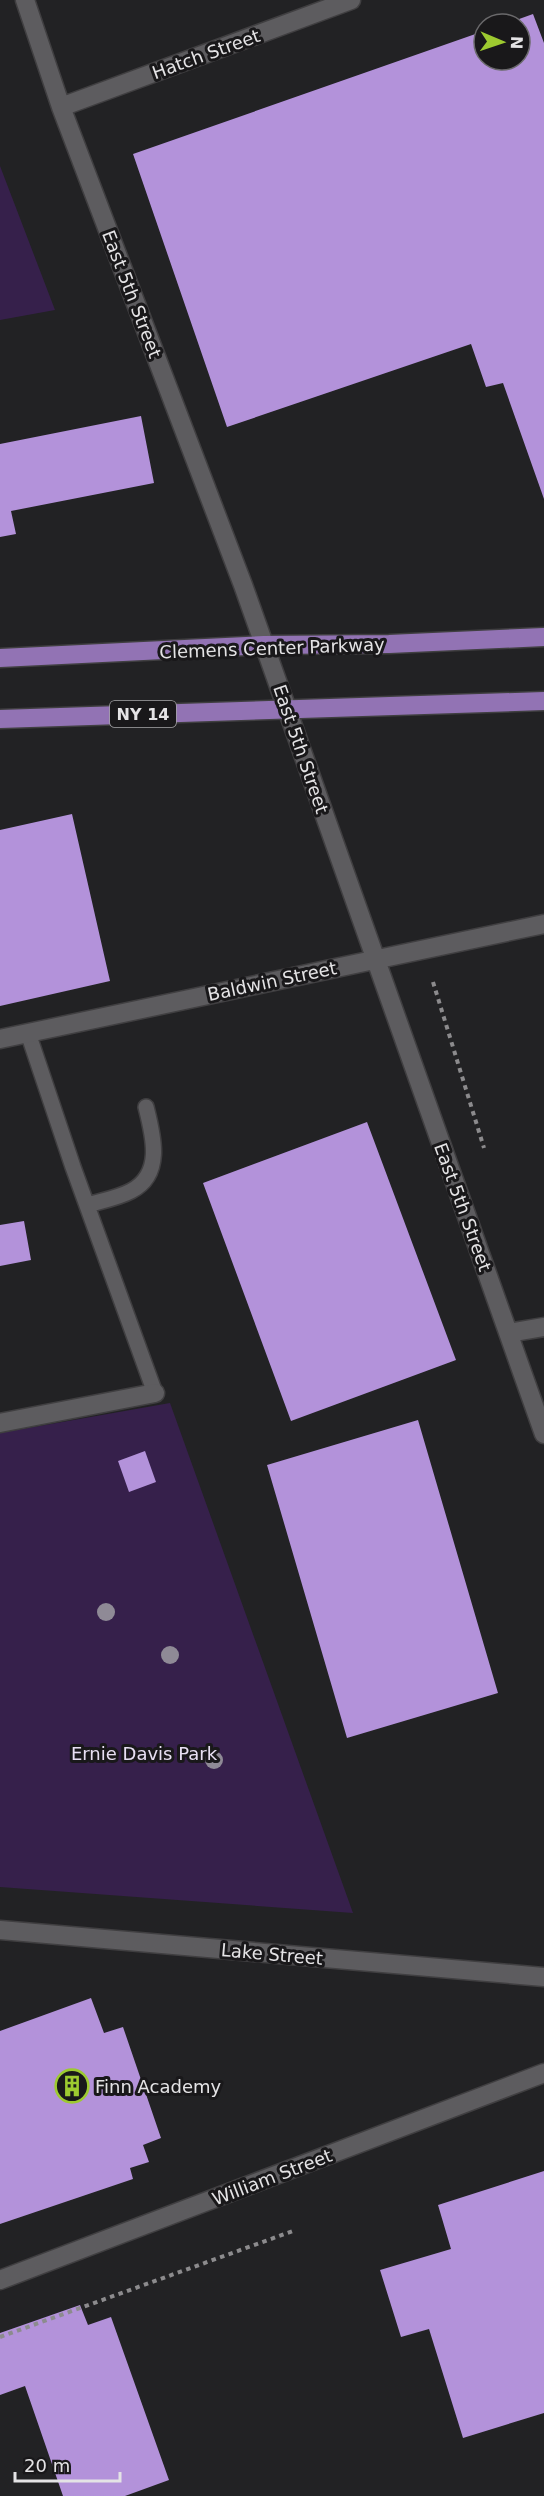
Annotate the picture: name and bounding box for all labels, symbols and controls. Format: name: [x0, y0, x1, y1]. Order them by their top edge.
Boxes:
north arrow: [472, 12, 532, 72]
street label: Hatch Street: [149, 25, 263, 83]
text: N: [507, 35, 526, 50]
street label: East 5th Street: [98, 227, 166, 361]
street label: Clemens Center Parkway: [159, 634, 385, 662]
street label: East 5th Street: [269, 682, 333, 816]
road number: NY 14: [110, 701, 176, 727]
street label: Baldwin Street: [206, 957, 338, 1005]
street label: East 5th Street: [430, 1140, 496, 1274]
park label: Ernie Davis Park: [71, 1743, 218, 1764]
street label: Lake Street: [220, 1939, 324, 1969]
building icon: Finn Academy: [54, 2068, 90, 2104]
place label: Finn Academy: [95, 2076, 222, 2097]
street label: William Street: [209, 2145, 335, 2209]
scale bar: [15, 2445, 120, 2483]
text: 20 m: [24, 2455, 70, 2476]

